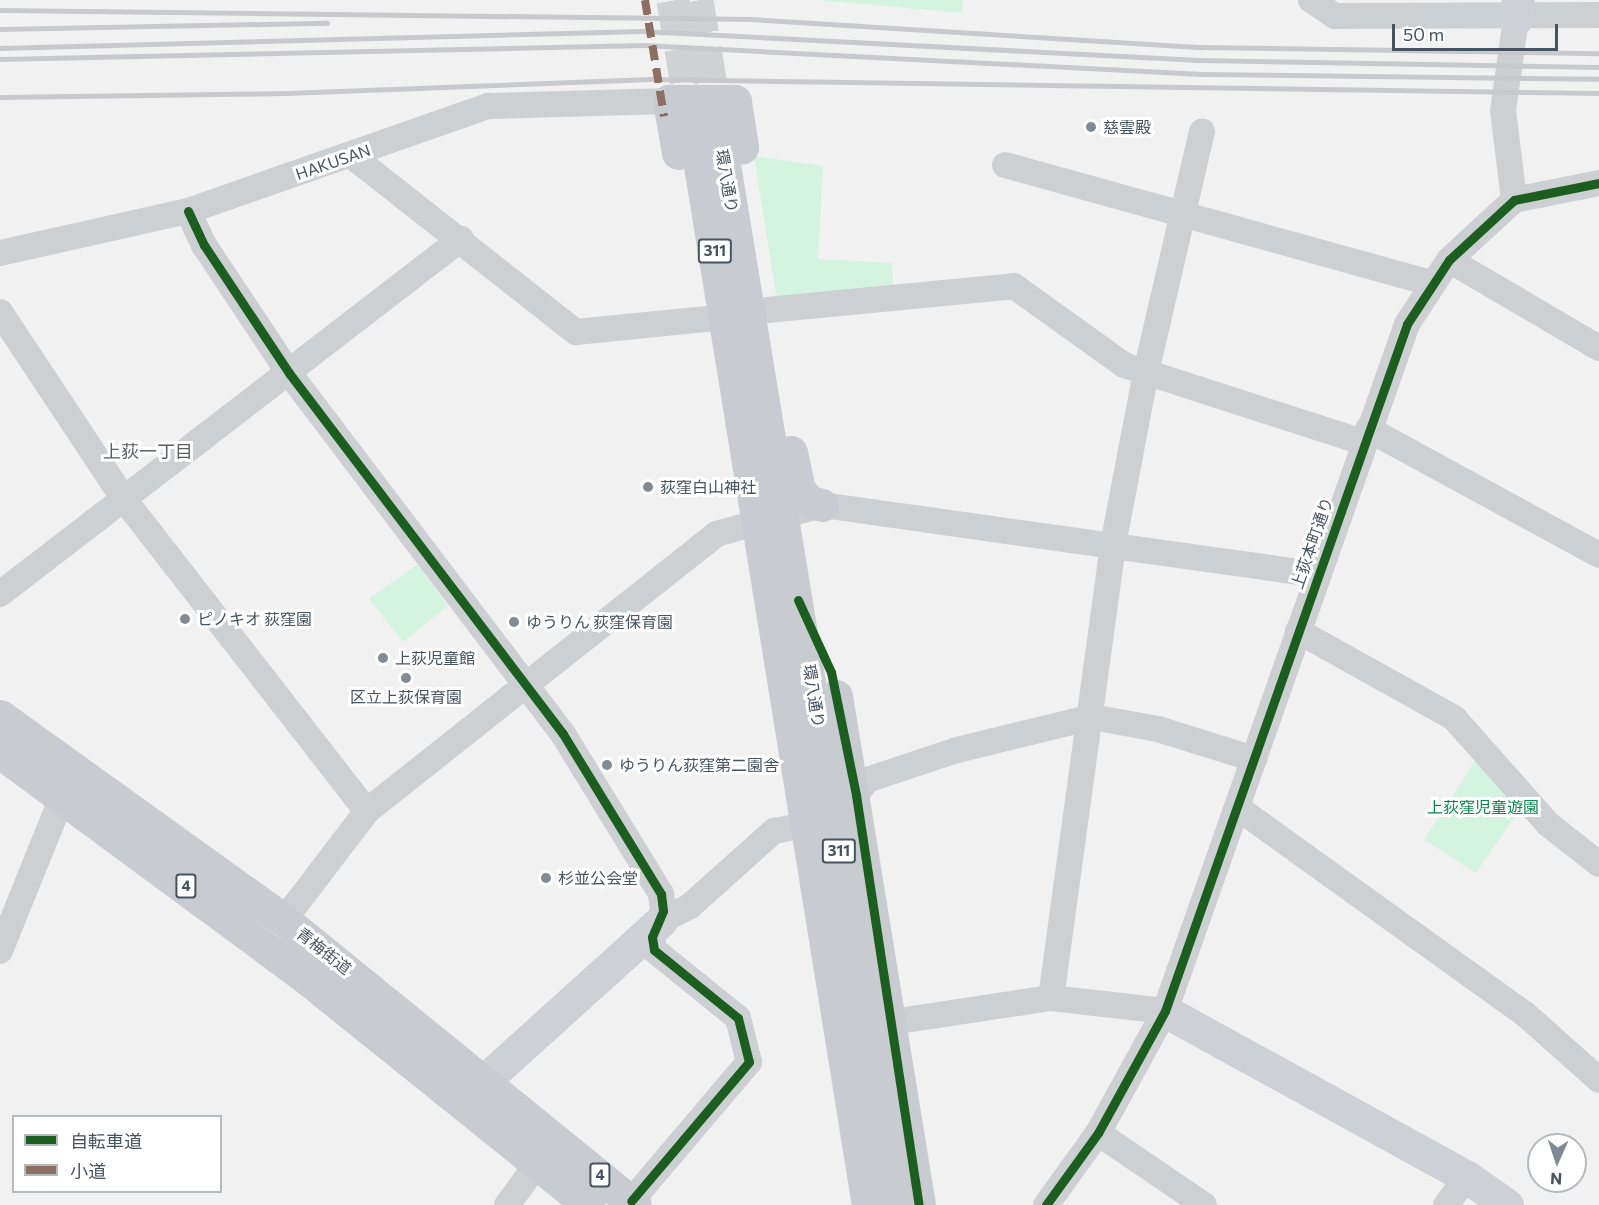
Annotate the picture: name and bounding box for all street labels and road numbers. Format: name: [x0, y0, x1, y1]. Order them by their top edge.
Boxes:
street label: HAKUSAN: [293, 140, 373, 184]
street label: 環八通り: [712, 148, 742, 214]
road number: 311: [697, 239, 733, 263]
street label: 上荻本町通り: [1287, 494, 1337, 592]
street label: 環八通り: [800, 663, 828, 729]
road number: 311: [821, 839, 857, 863]
road number: 4: [174, 874, 198, 898]
street label: 青梅街道: [293, 924, 355, 978]
road number: 4: [588, 1163, 612, 1187]

